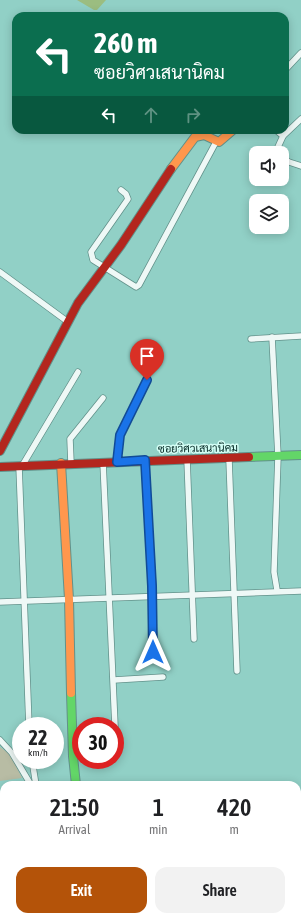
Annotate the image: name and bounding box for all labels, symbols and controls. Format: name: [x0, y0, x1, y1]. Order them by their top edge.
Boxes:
text: 260 m: [94, 27, 157, 59]
icon: left: [28, 28, 80, 80]
text: ซอยวิศวเสนานิคม: [94, 62, 225, 83]
icon: left: [98, 104, 120, 126]
icon: ahead: [140, 104, 162, 126]
icon: right: [182, 104, 204, 126]
map controls: [249, 146, 289, 234]
button: sound: [249, 146, 289, 186]
button: layers: [249, 194, 289, 234]
pin: [130, 339, 164, 380]
icon: arrive: [136, 345, 158, 367]
street label: ซอยวิศวเสนานิคม: [158, 441, 238, 455]
position arrow: [132, 631, 174, 673]
speed limit sign: 30: [72, 717, 124, 769]
text: 22: [29, 726, 47, 749]
text: km/h: [28, 747, 48, 758]
text: 21:50: [50, 794, 99, 821]
text: 1: [153, 794, 164, 821]
text: 420: [217, 794, 251, 821]
text: Arrival: [59, 822, 90, 837]
text: min: [149, 822, 168, 837]
text: m: [230, 822, 239, 837]
button: Exit: [16, 867, 147, 913]
button: Share: [155, 867, 285, 913]

